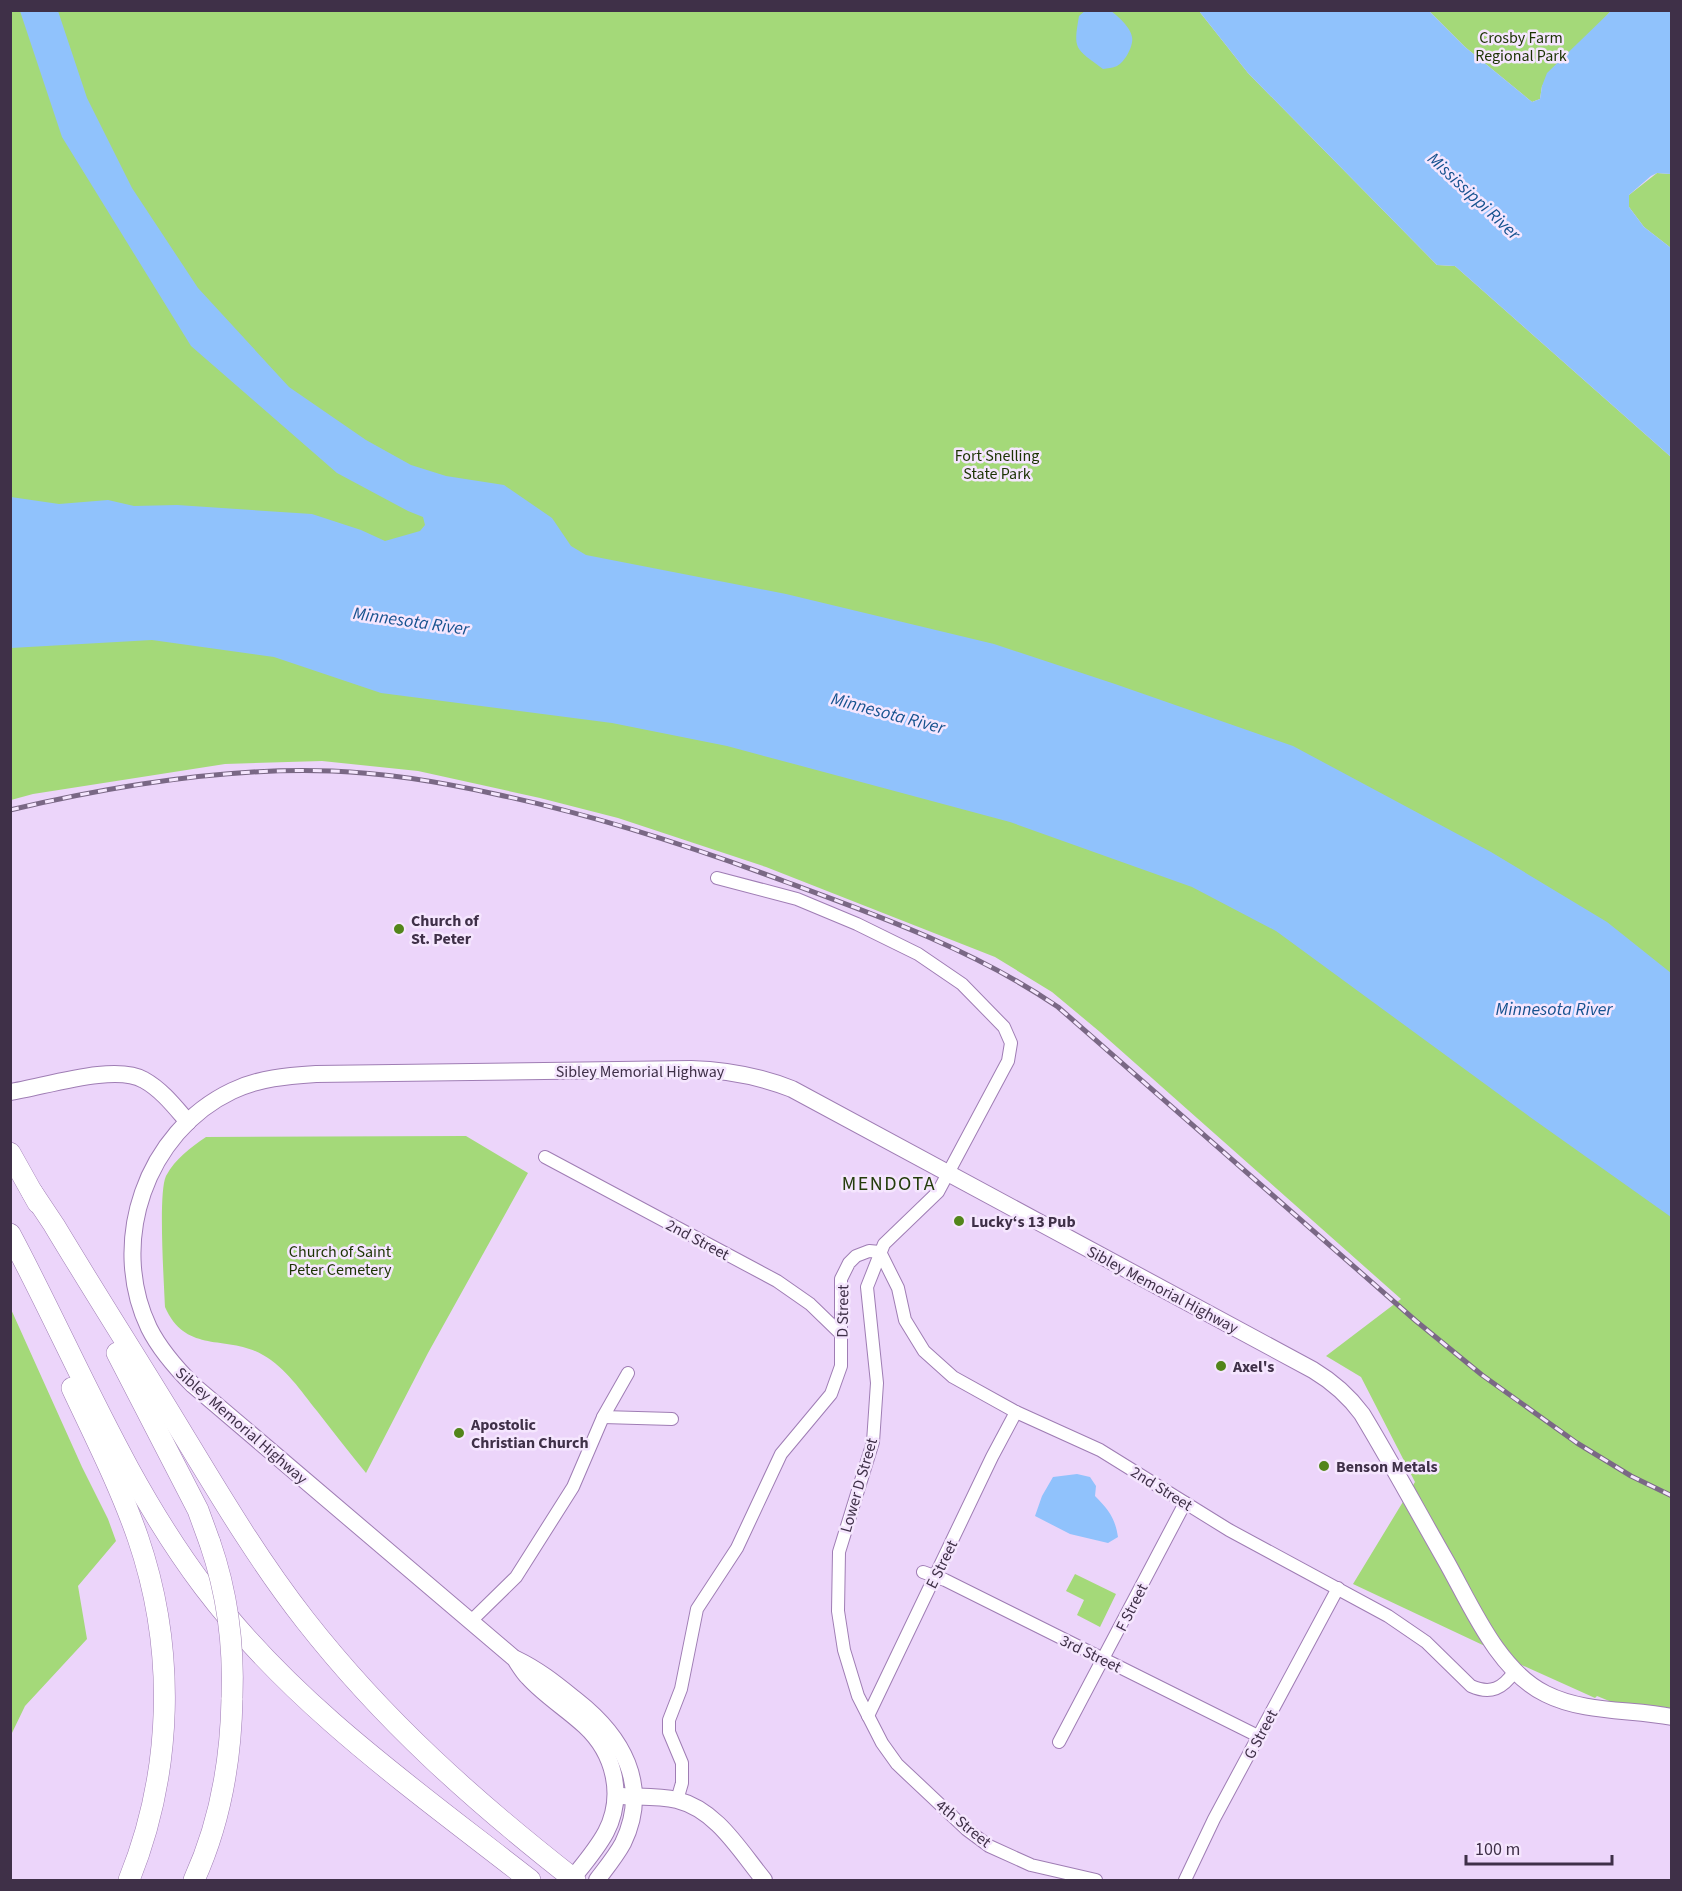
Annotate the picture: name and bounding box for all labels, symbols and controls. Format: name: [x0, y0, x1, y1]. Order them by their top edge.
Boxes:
park label: Crosby Farm Regional Park: [1475, 27, 1567, 67]
water label: Mississippi River: [1422, 147, 1526, 247]
park label: Fort Snelling State Park: [955, 445, 1039, 485]
water label: Minnesota River: [351, 601, 471, 642]
water label: Minnesota River: [828, 686, 948, 741]
place label: Church of St. Peter: [411, 910, 479, 950]
marker: Church of St. Peter: [392, 922, 406, 936]
water label: Minnesota River: [1496, 997, 1613, 1022]
street label: Sibley Memorial Highway: [556, 1061, 725, 1083]
district label: MENDOTA: [842, 1170, 936, 1198]
place label: Lucky‘s 13 Pub: [971, 1211, 1076, 1233]
street label: 2nd Street: [662, 1214, 734, 1266]
marker: Lucky‘s 13 Pub: [952, 1214, 966, 1228]
park label: Church of Saint Peter Cemetery: [289, 1241, 392, 1281]
street label: Sibley Memorial Highway: [1083, 1241, 1243, 1339]
street label: D Street: [832, 1284, 854, 1338]
place label: Axel's: [1232, 1356, 1274, 1378]
marker: Axel's: [1214, 1359, 1228, 1373]
street label: Sibley Memorial Highway: [171, 1362, 313, 1490]
place label: Apostolic Christian Church: [470, 1414, 589, 1454]
marker: Apostolic Christian Church: [452, 1426, 466, 1440]
street label: Lower D Street: [835, 1435, 883, 1535]
place label: Benson Metals: [1336, 1456, 1438, 1478]
marker: Benson Metals: [1317, 1459, 1331, 1473]
street label: 2nd Street: [1126, 1461, 1197, 1517]
street label: E Street: [921, 1536, 963, 1593]
street label: F Street: [1110, 1579, 1154, 1635]
street label: 3rd Street: [1056, 1630, 1125, 1678]
street label: G Street: [1239, 1705, 1283, 1763]
street label: 4th Street: [931, 1795, 996, 1853]
scale bar: [1466, 1828, 1612, 1866]
text: 100 m: [1475, 1837, 1520, 1862]

